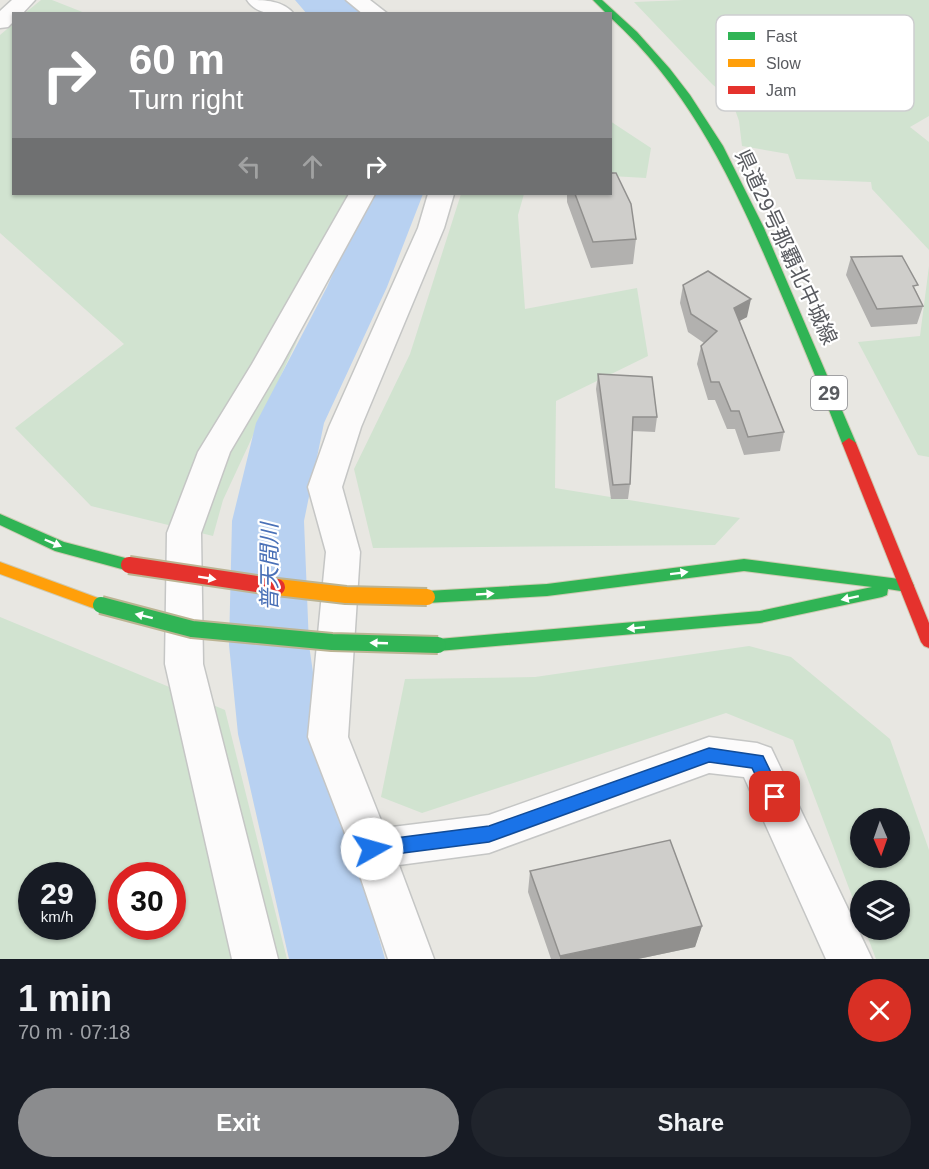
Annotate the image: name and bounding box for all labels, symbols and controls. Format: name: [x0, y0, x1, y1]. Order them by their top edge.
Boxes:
legend: [716, 15, 914, 111]
text: Fast: [766, 28, 798, 45]
icon: right: [30, 36, 108, 114]
text: 60 m: [129, 36, 225, 83]
text: Slow: [766, 55, 801, 72]
text: Jam: [766, 82, 796, 99]
text: Turn right: [129, 85, 244, 115]
street label: 県道29号那覇北中城線: [731, 146, 842, 348]
icon: left: [233, 150, 266, 183]
icon: ahead: [296, 150, 329, 183]
icon: right: [359, 150, 392, 183]
road number: 29: [811, 376, 847, 410]
water label: 普天間川: [257, 521, 282, 611]
one-way arrow: [45, 538, 63, 548]
one-way arrow: [670, 569, 689, 578]
one-way arrow: [198, 574, 217, 583]
one-way arrow: [476, 589, 495, 598]
one-way arrow: [840, 594, 859, 603]
one-way arrow: [135, 611, 153, 621]
one-way arrow: [627, 623, 646, 633]
one-way arrow: [370, 639, 389, 648]
pin: [749, 771, 800, 822]
icon: arrive: [758, 780, 791, 813]
north arrow: [850, 808, 910, 868]
map controls: [850, 808, 910, 940]
position arrow: [340, 817, 404, 881]
speed limit sign: 30: [108, 862, 186, 940]
text: 29: [40, 877, 74, 910]
button: layers: [850, 880, 910, 940]
text: km/h: [41, 908, 73, 925]
text: 1 min: [18, 978, 112, 1019]
button: close: [848, 979, 911, 1042]
text: 70 m · 07:18: [18, 1021, 130, 1043]
button: Exit: [18, 1088, 459, 1157]
button: Share: [471, 1088, 911, 1157]

